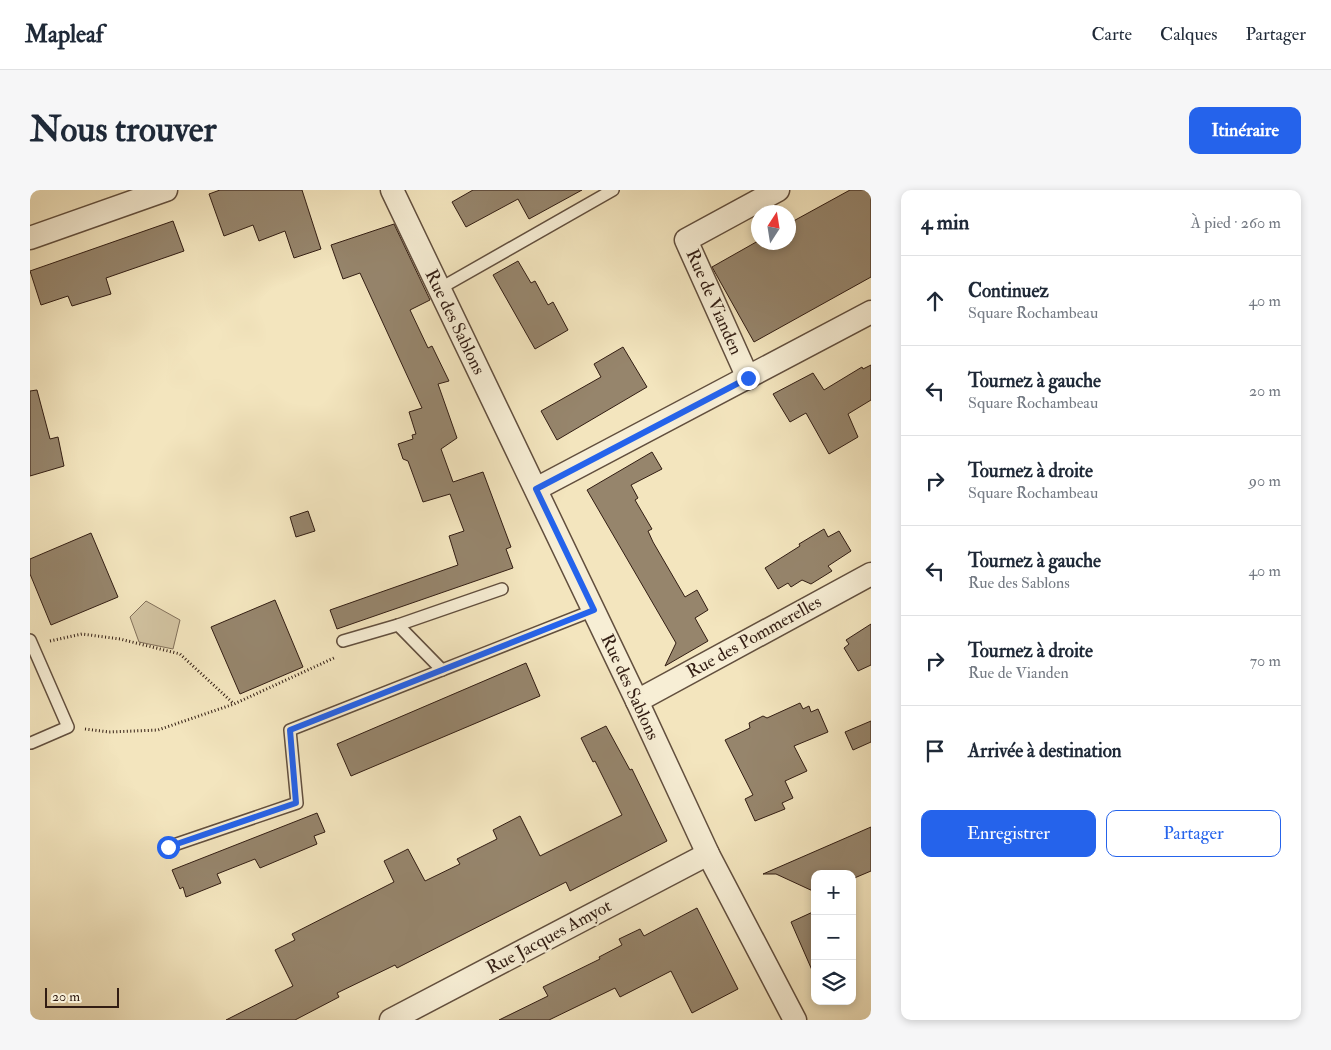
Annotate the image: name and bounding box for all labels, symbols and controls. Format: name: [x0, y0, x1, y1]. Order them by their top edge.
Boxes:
text: Mapleaf: [25, 19, 104, 50]
text: Carte: [1091, 23, 1132, 46]
text: Calques: [1160, 23, 1217, 46]
text: Partager: [1245, 23, 1306, 46]
button: Itinéraire: [1189, 107, 1301, 154]
text: Nous trouver: [30, 108, 217, 152]
north arrow: [751, 205, 796, 250]
text: 4 min: [921, 209, 969, 236]
text: À pied · 260 m: [1191, 213, 1281, 233]
street label: Rue de Vianden: [680, 246, 748, 358]
street label: Rue des Sablons: [420, 266, 490, 378]
text: Continuez: [968, 279, 1049, 303]
icon: ahead: [921, 287, 949, 315]
text: 40 m: [1248, 291, 1281, 311]
text: Square Rochambeau: [968, 303, 1098, 323]
route end: [737, 367, 760, 390]
text: Tournez à gauche: [968, 369, 1101, 393]
icon: left: [921, 377, 949, 405]
text: 20 m: [1249, 381, 1281, 401]
text: Square Rochambeau: [968, 393, 1098, 413]
text: Tournez à droite: [968, 459, 1093, 483]
icon: right: [921, 467, 949, 495]
text: 90 m: [1249, 471, 1281, 491]
text: Square Rochambeau: [968, 483, 1098, 503]
text: Tournez à gauche: [968, 549, 1101, 573]
icon: left: [921, 557, 949, 585]
text: 40 m: [1248, 561, 1281, 581]
text: Rue des Sablons: [968, 573, 1070, 593]
street label: Rue des Pommerelles: [682, 590, 826, 684]
street label: Rue des Sablons: [595, 630, 665, 744]
text: Tournez à droite: [968, 639, 1093, 663]
icon: right: [921, 647, 949, 675]
text: 70 m: [1250, 651, 1281, 671]
text: Rue de Vianden: [968, 663, 1069, 683]
icon: arrive: [921, 737, 949, 765]
text: Arrivée à destination: [968, 739, 1122, 763]
button: Enregistrer: [921, 810, 1096, 857]
button: Partager: [1106, 810, 1281, 857]
route start: [157, 836, 180, 859]
map controls: [811, 870, 856, 1005]
button: +: [811, 870, 856, 915]
street label: Rue Jacques Amyot: [482, 894, 616, 980]
button: −: [811, 915, 856, 960]
button: layers: [811, 960, 856, 1005]
scale bar: [45, 985, 119, 1008]
text: 20 m: [52, 988, 80, 1005]

